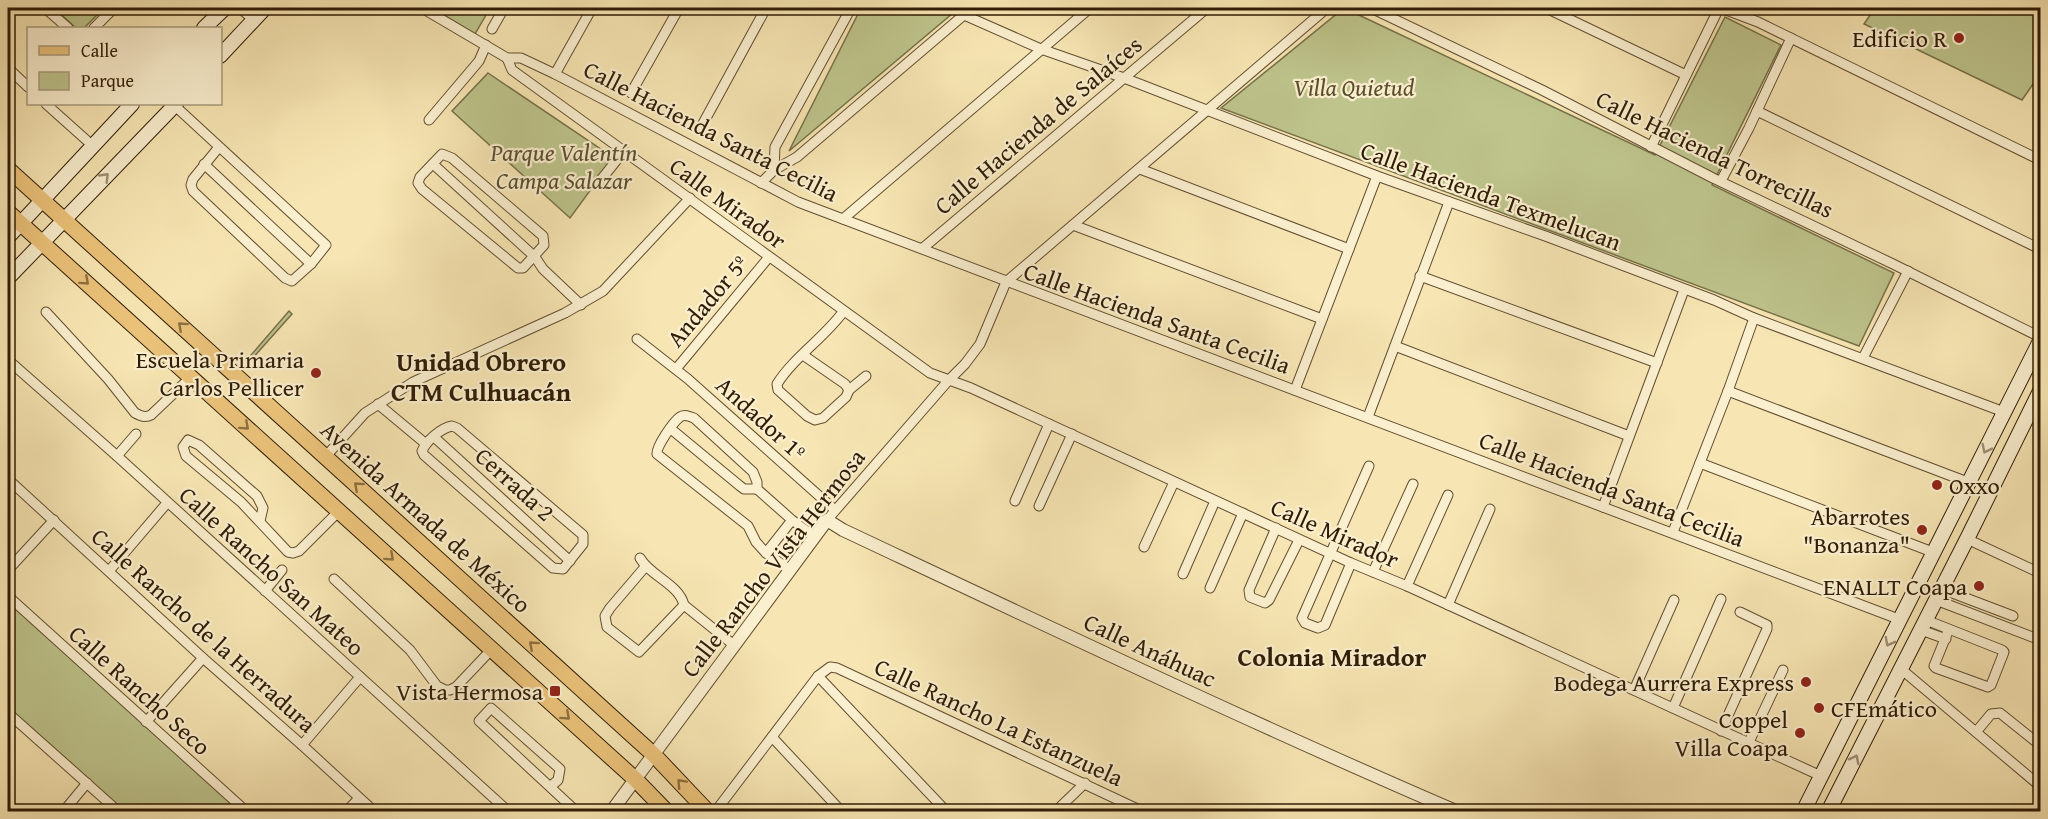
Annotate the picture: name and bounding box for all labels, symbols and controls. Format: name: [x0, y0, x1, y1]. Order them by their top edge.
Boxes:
place label: Edificio R: [1852, 21, 1947, 56]
legend: [27, 27, 222, 105]
street label: Calle Hacienda de Salaíces: [926, 27, 1150, 223]
marker: Edificio R: [1952, 31, 1966, 45]
text: Calle: [81, 37, 118, 64]
street label: Calle Hacienda Santa Cecilia: [578, 52, 845, 211]
text: Parque: [81, 67, 134, 94]
park label: Villa Quietud: [1293, 70, 1415, 105]
street label: Calle Hacienda Torrecillas: [1590, 81, 1840, 227]
street label: Calle Hacienda Texmelucan: [1356, 133, 1627, 260]
park label: Parque Valentín Campa Salazar: [490, 135, 637, 198]
street label: Calle Mirador: [662, 149, 794, 257]
one-way arrow: [98, 174, 109, 184]
street label: Andador 5º: [658, 247, 756, 355]
street label: Calle Hacienda Santa Cecilia: [1019, 253, 1296, 383]
one-way arrow: [78, 274, 89, 285]
one-way arrow: [178, 322, 189, 333]
place label: Escuela Primaria Carlos Pellicer: [136, 342, 305, 405]
district label: Unidad Obrero CTM Culhuacán: [391, 342, 572, 411]
marker: Escuela Primaria Carlos Pellicer: [309, 366, 323, 380]
street label: Andador 1º: [708, 368, 814, 468]
street label: Avenida Armada de México: [313, 413, 539, 621]
one-way arrow: [239, 419, 249, 430]
street label: Calle Hacienda Santa Cecilia: [1474, 422, 1750, 556]
street label: Cerrada 2: [468, 439, 562, 529]
street label: Calle Rancho Vista Hermosa: [673, 441, 874, 685]
one-way arrow: [1982, 443, 1994, 454]
place label: Oxxo: [1949, 468, 2000, 503]
street label: Calle Rancho San Mateo: [171, 478, 373, 664]
marker: Oxxo: [1930, 478, 1944, 492]
one-way arrow: [354, 482, 364, 493]
street label: Calle Mirador: [1265, 489, 1405, 577]
place label: Abarrotes "Bonanza": [1803, 499, 1910, 562]
street label: Calle Rancho de la Herradura: [84, 519, 325, 741]
marker: Abarrotes "Bonanza": [1915, 523, 1929, 537]
one-way arrow: [383, 550, 394, 561]
place label: ENALLT Coapa: [1823, 569, 1968, 604]
marker: ENALLT Coapa: [1972, 579, 1986, 593]
street label: Calle Anáhuac: [1078, 604, 1222, 696]
street label: Calle Rancho Seco: [61, 617, 219, 763]
one-way arrow: [1885, 636, 1896, 646]
district label: Colonia Mirador: [1237, 637, 1427, 676]
one-way arrow: [529, 641, 540, 652]
street label: Calle Rancho La Estanzuela: [869, 649, 1130, 795]
place label: Bodega Aurrera Express: [1554, 665, 1794, 700]
place label: Vista Hermosa: [396, 674, 544, 709]
marker: Bodega Aurrera Express: [1799, 675, 1813, 689]
marker: Vista Hermosa: [548, 684, 562, 698]
place label: CFEmático: [1831, 691, 1937, 726]
marker: CFEmático: [1812, 701, 1826, 715]
place label: Coppel Villa Coapa: [1675, 702, 1789, 765]
one-way arrow: [559, 709, 570, 720]
marker: Coppel Villa Coapa: [1793, 726, 1807, 740]
one-way arrow: [1847, 755, 1859, 766]
one-way arrow: [677, 780, 688, 790]

